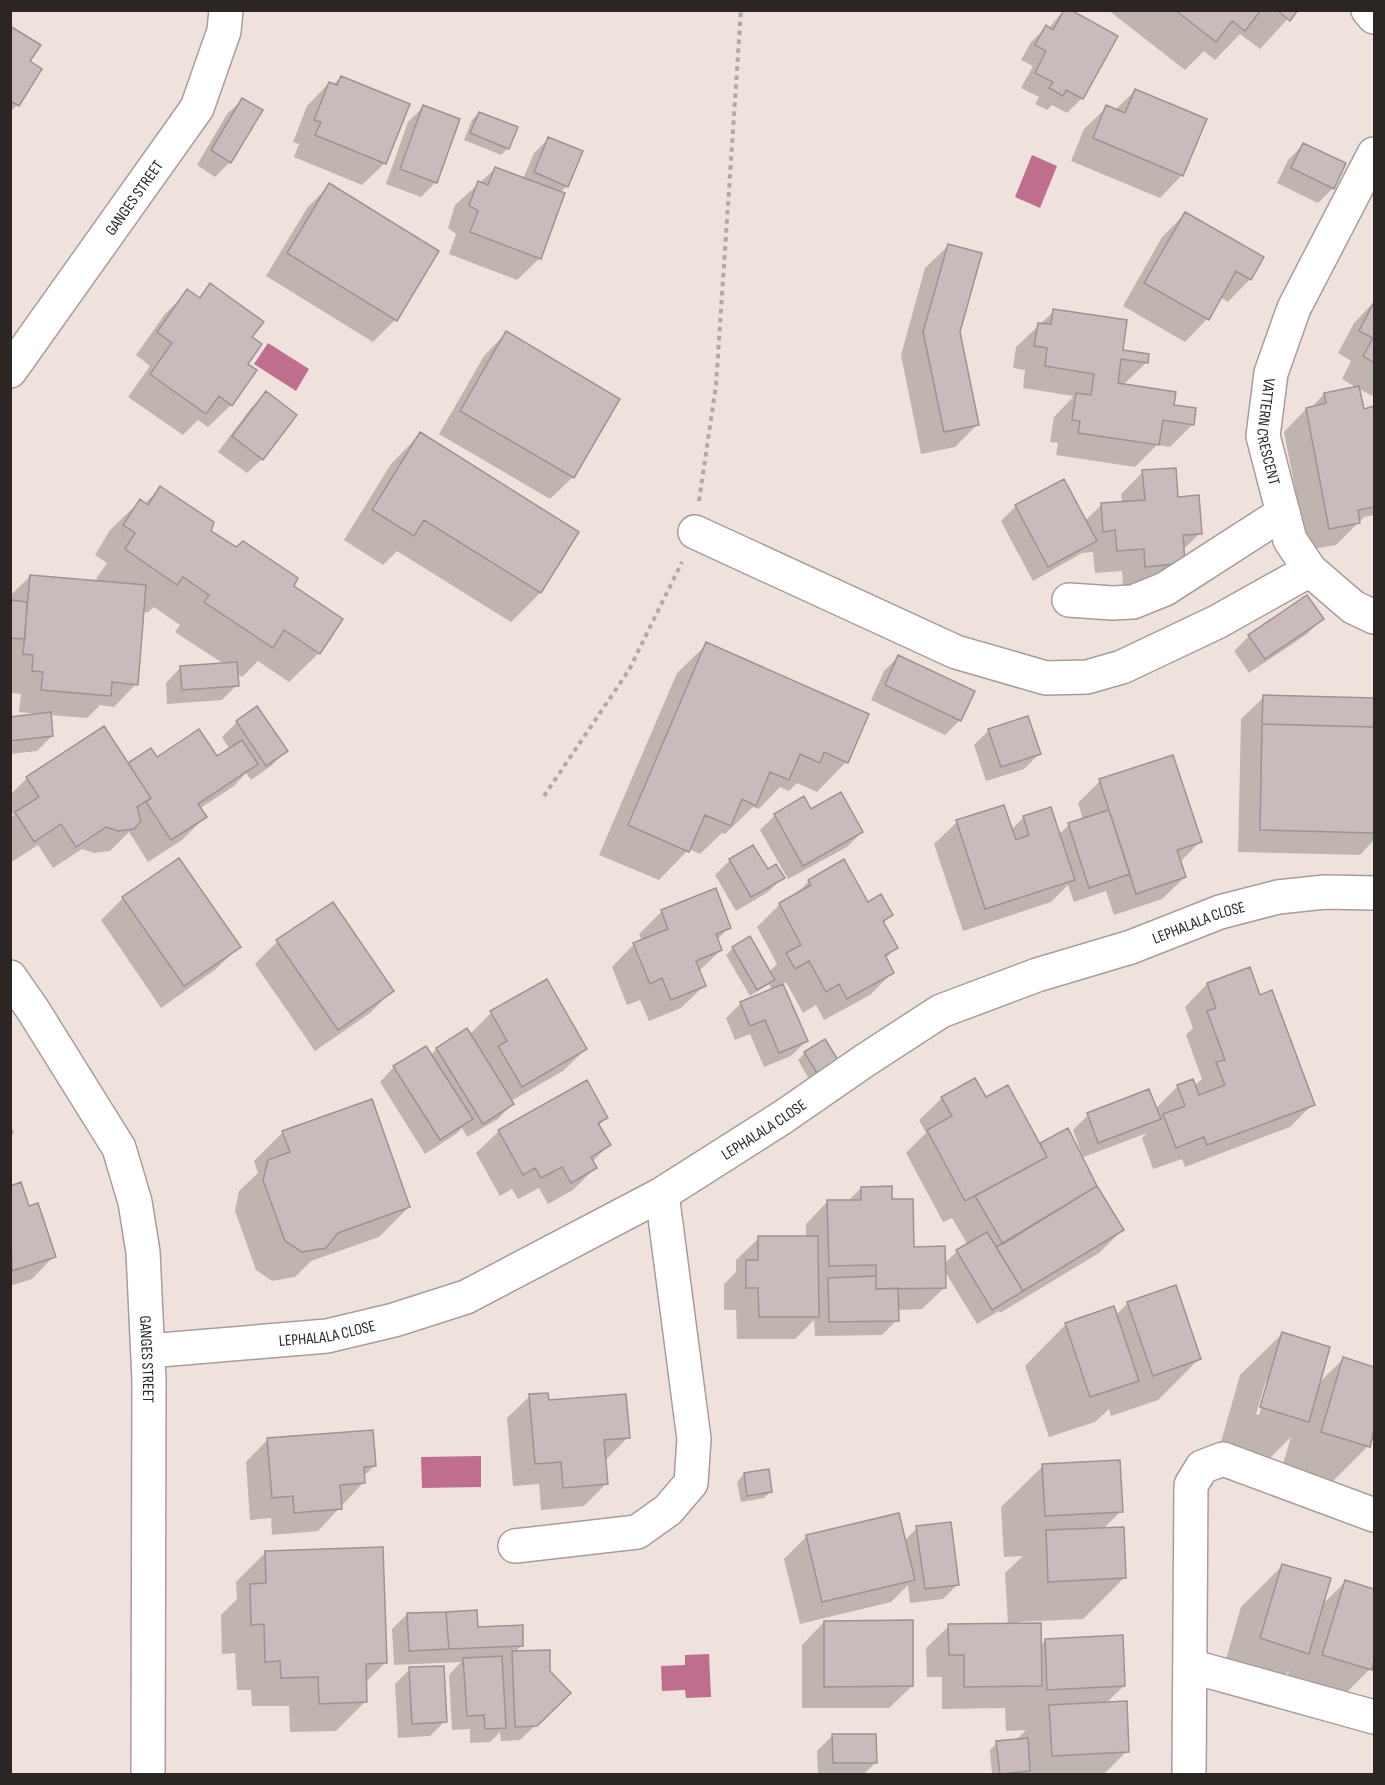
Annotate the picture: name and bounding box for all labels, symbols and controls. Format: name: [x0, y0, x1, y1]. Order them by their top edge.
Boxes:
street label: GANGES STREET: [102, 157, 168, 239]
street label: VATTERN CRESCENT: [1252, 377, 1283, 488]
street label: LEPHALALA CLOSE: [1150, 898, 1247, 949]
street label: LEPHALALA CLOSE: [718, 1096, 810, 1165]
street label: GANGES STREET: [135, 1315, 157, 1403]
street label: LEPHALALA CLOSE: [278, 1317, 377, 1351]

